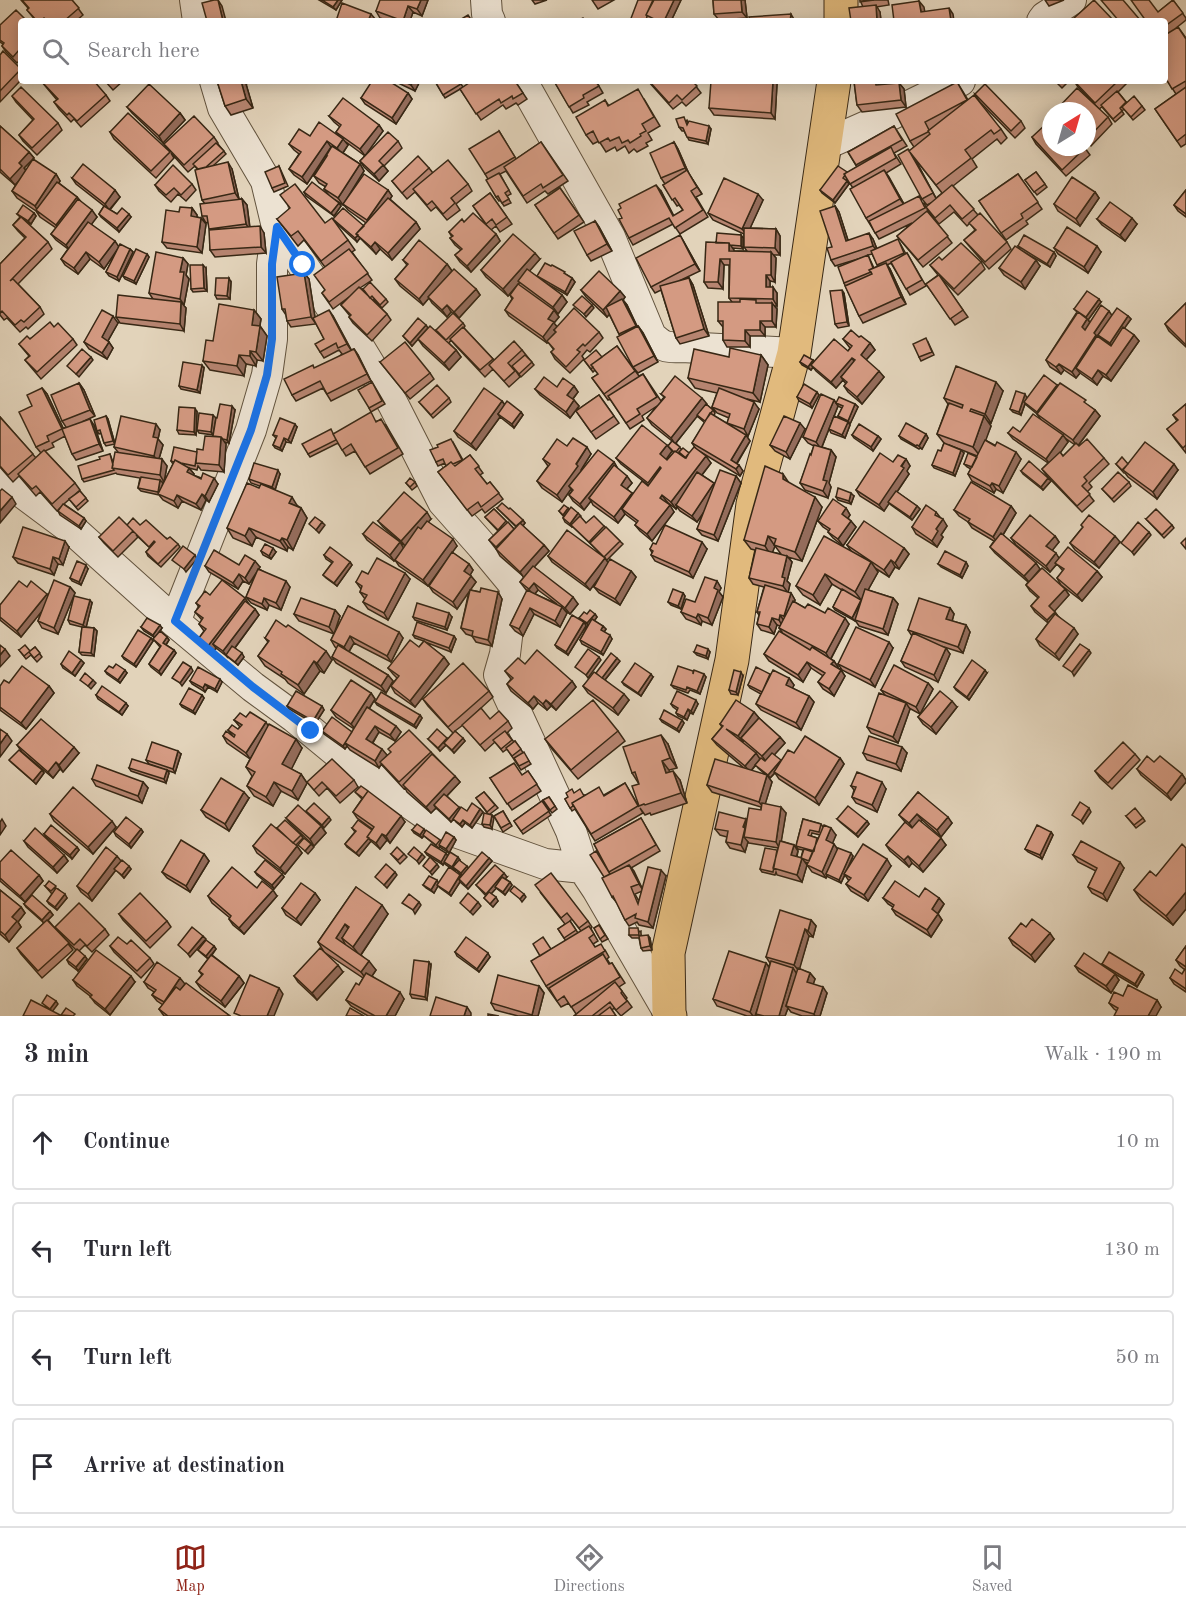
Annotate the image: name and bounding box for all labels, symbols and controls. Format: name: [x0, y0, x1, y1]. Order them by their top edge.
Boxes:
search box: [18, 18, 1168, 84]
icon: search: [39, 35, 72, 68]
text: Search here: [87, 40, 200, 62]
north arrow: [1042, 102, 1096, 156]
route start: [289, 251, 315, 277]
route end: [297, 717, 323, 743]
text: 3 min: [24, 1042, 89, 1068]
text: Walk · 190 m: [1043, 1045, 1162, 1065]
icon: ahead: [26, 1126, 59, 1159]
text: Continue: [83, 1131, 170, 1153]
text: 10 m: [1115, 1132, 1160, 1152]
icon: left: [26, 1234, 59, 1267]
text: Turn left: [83, 1239, 172, 1261]
text: 130 m: [1104, 1240, 1160, 1260]
icon: left: [26, 1342, 59, 1375]
text: Turn left: [83, 1347, 172, 1369]
text: 50 m: [1115, 1348, 1160, 1368]
icon: arrive: [26, 1450, 59, 1483]
text: Arrive at destination: [83, 1455, 285, 1477]
tab: Map: [174, 1541, 207, 1597]
tab: Directions: [554, 1541, 625, 1597]
tab: Saved: [972, 1541, 1012, 1597]

